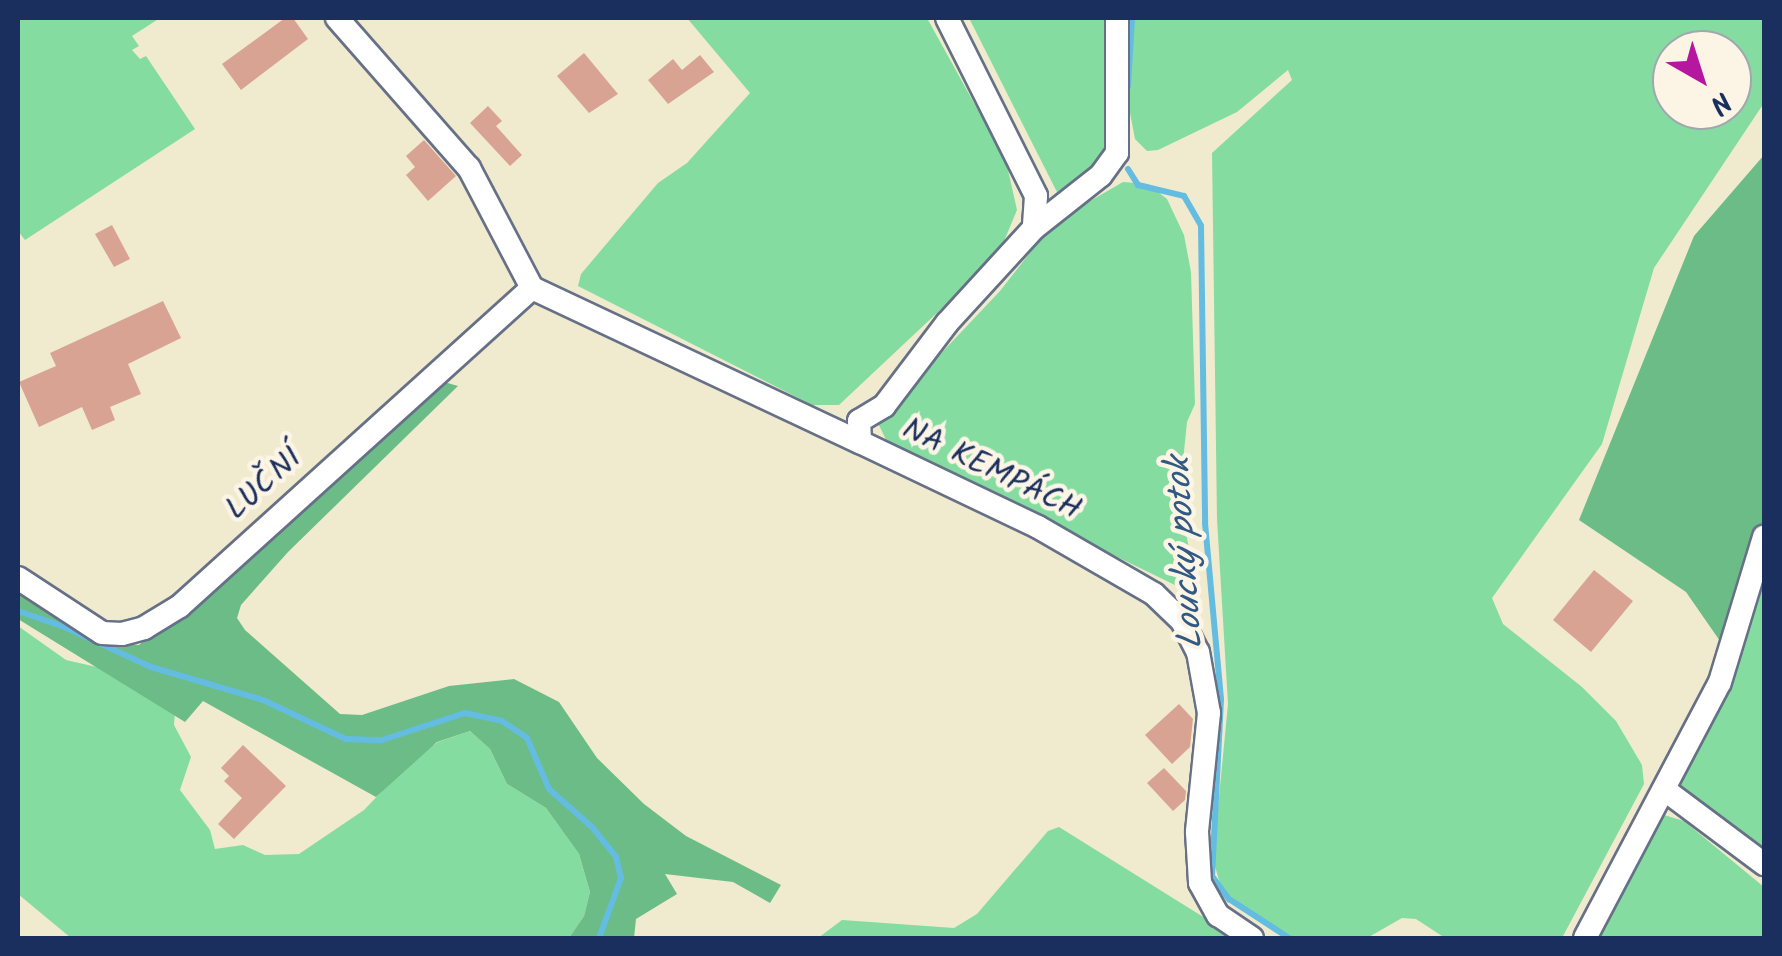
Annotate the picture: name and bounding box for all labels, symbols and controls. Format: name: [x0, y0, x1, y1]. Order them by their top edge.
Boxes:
north arrow: [1652, 30, 1752, 130]
text: N: [1699, 79, 1741, 125]
street label: NA KEMPÁCH: [895, 411, 1087, 531]
street label: LUČNÍ: [219, 441, 311, 529]
water label: Loucký potok: [1158, 455, 1214, 651]

